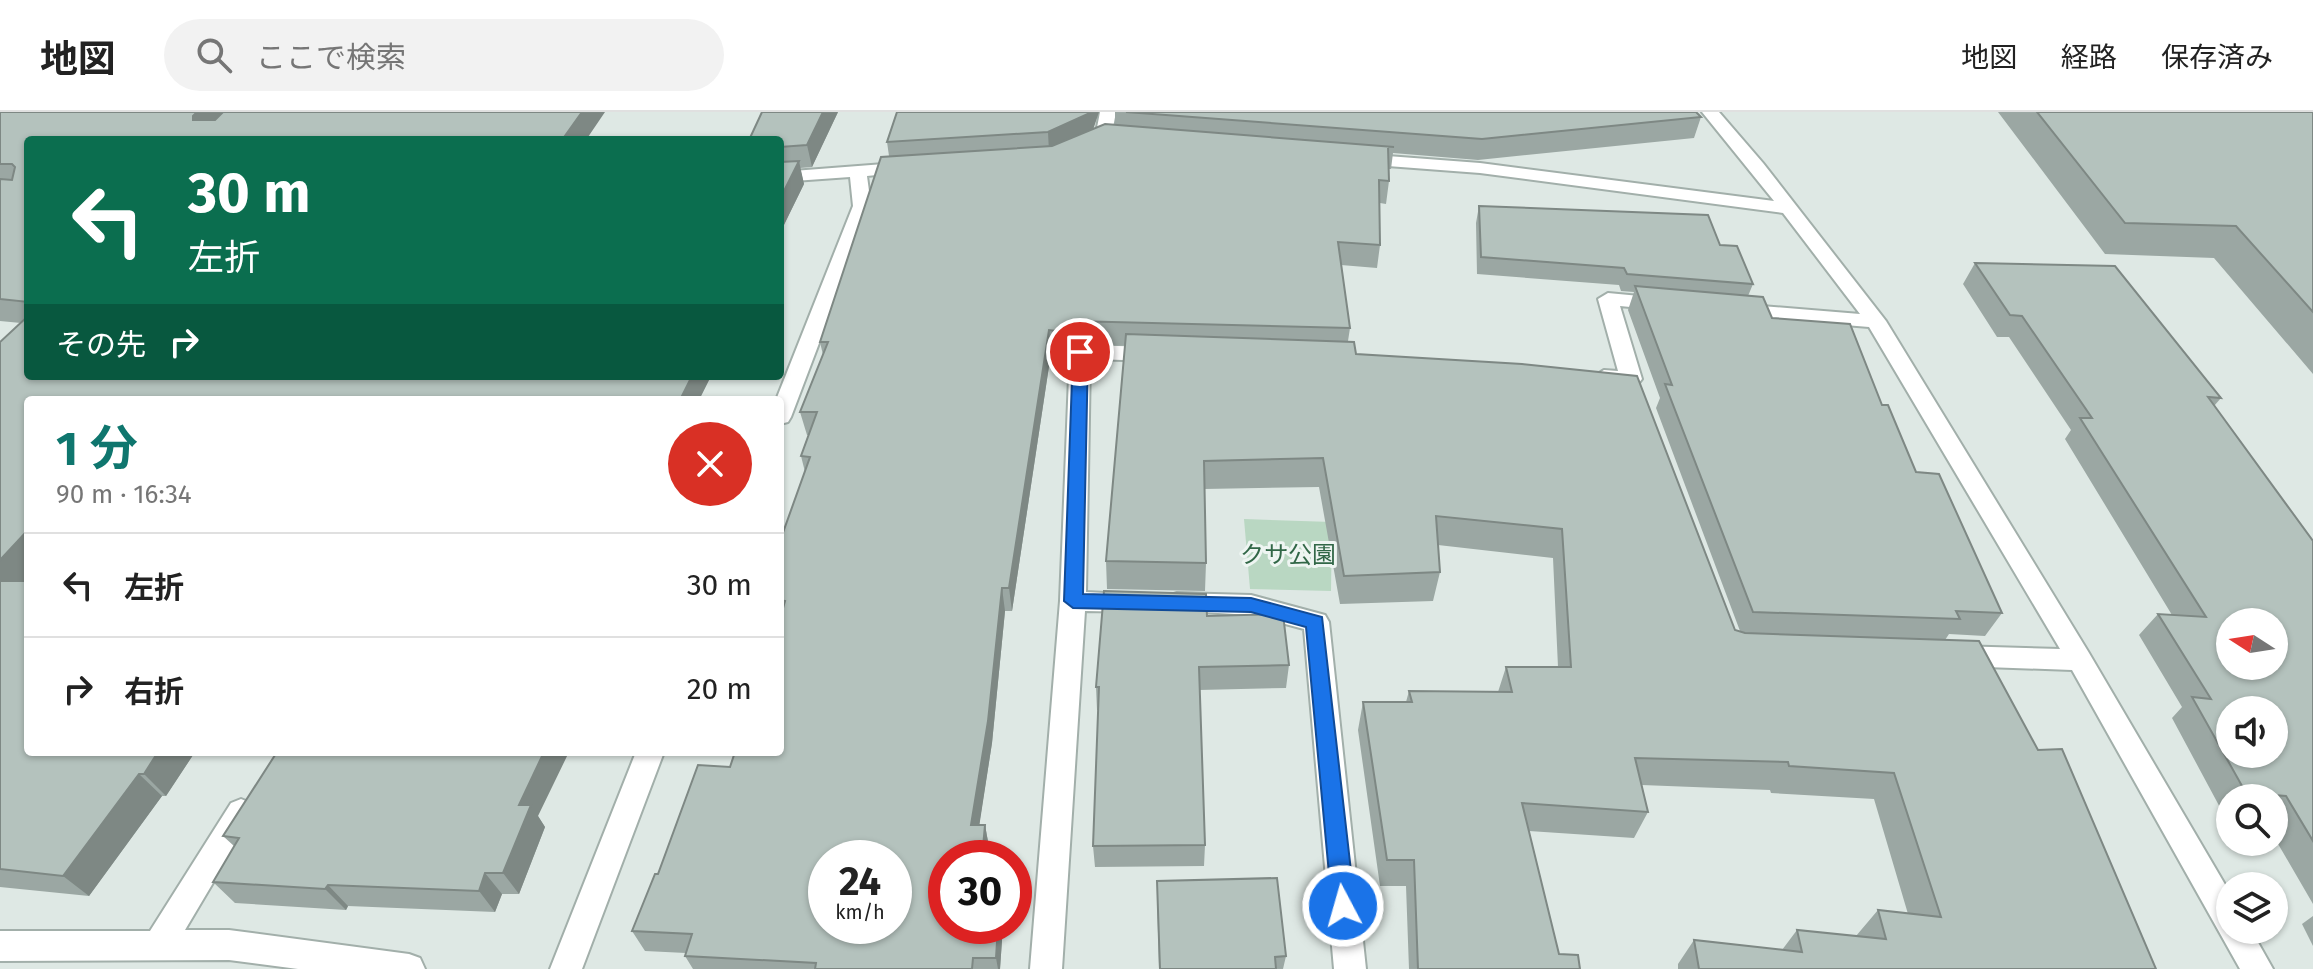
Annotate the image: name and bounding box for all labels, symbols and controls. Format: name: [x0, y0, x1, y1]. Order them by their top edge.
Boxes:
search box: [164, 19, 724, 91]
icon: search: [192, 33, 236, 77]
text: 地図: [40, 36, 116, 82]
text: ここで検索: [256, 40, 406, 76]
text: 地図: [1961, 41, 2017, 74]
text: 経路: [2061, 41, 2117, 74]
text: 保存済み: [2161, 41, 2273, 74]
text: 30 m: [188, 160, 310, 227]
icon: left: [56, 168, 160, 272]
text: 左折: [188, 236, 260, 280]
pin: [1046, 318, 1114, 386]
icon: right: [162, 320, 206, 364]
text: その先: [56, 327, 146, 363]
icon: arrive: [1058, 330, 1102, 374]
text: 1 分: [56, 420, 138, 478]
button: close: [668, 422, 752, 506]
text: 90 m · 16:34: [56, 479, 192, 510]
park label: クサ公園: [1240, 541, 1336, 569]
icon: left: [56, 563, 100, 607]
text: 30 m: [687, 567, 752, 603]
text: 左折: [124, 570, 184, 606]
north arrow: [2216, 608, 2288, 680]
map controls: [2216, 608, 2288, 944]
icon: right: [56, 667, 100, 711]
text: 20 m: [687, 671, 752, 707]
text: 右折: [124, 674, 184, 710]
button: sound: [2216, 696, 2288, 768]
button: search: [2216, 784, 2288, 856]
speed limit sign: 30: [928, 840, 1032, 944]
text: 24: [839, 858, 881, 906]
position arrow: [1301, 864, 1385, 948]
button: layers: [2216, 872, 2288, 944]
text: km/h: [835, 900, 885, 924]

